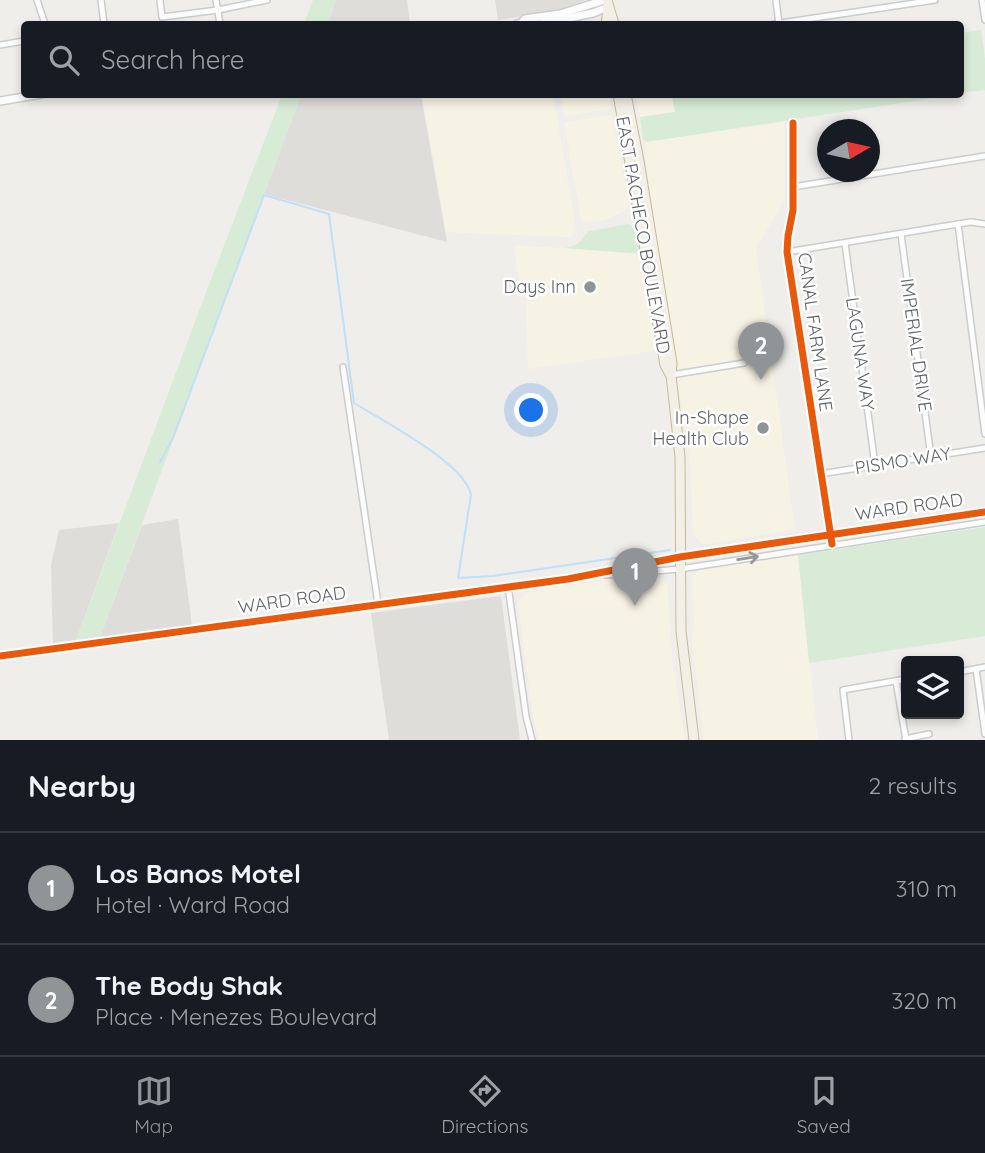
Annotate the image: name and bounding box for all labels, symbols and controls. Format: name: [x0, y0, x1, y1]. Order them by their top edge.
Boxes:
search box: [21, 21, 964, 98]
icon: search: [45, 41, 83, 79]
text: Search here: [101, 43, 245, 76]
street label: EAST PACHECO BOULEVARD: [611, 114, 676, 356]
north arrow: [817, 119, 880, 182]
street label: CANAL FARM LANE: [793, 251, 838, 413]
place label: Days Inn: [503, 275, 576, 298]
street label: IMPERIAL DRIVE: [896, 277, 937, 413]
marker: Days Inn: [582, 279, 598, 295]
street label: LAGUNA WAY: [841, 296, 880, 412]
pin: 2: [738, 322, 784, 380]
your location: [514, 393, 548, 427]
place label: In-Shape Health Club: [653, 406, 749, 450]
marker: In-Shape Health Club: [755, 420, 771, 436]
street label: PISMO WAY: [853, 442, 953, 479]
street label: WARD ROAD: [853, 488, 964, 525]
pin: 1: [612, 548, 658, 606]
one-way arrow: [736, 551, 759, 564]
street label: WARD ROAD: [236, 581, 347, 618]
map controls: [901, 656, 964, 719]
button: layers: [901, 656, 964, 719]
text: Nearby: [28, 767, 136, 805]
text: 2 results: [868, 771, 957, 800]
text: Los Banos Motel: [95, 857, 301, 890]
text: 1: [47, 874, 55, 903]
text: 310 m: [895, 874, 957, 903]
text: Hotel · Ward Road: [95, 890, 290, 919]
text: The Body Shak: [95, 969, 283, 1002]
text: 2: [44, 986, 58, 1015]
text: 320 m: [891, 986, 957, 1015]
text: Place · Menezes Boulevard: [95, 1002, 377, 1031]
tab: Map: [134, 1072, 173, 1138]
tab: Directions: [441, 1072, 528, 1138]
tab: Saved: [797, 1072, 851, 1138]

